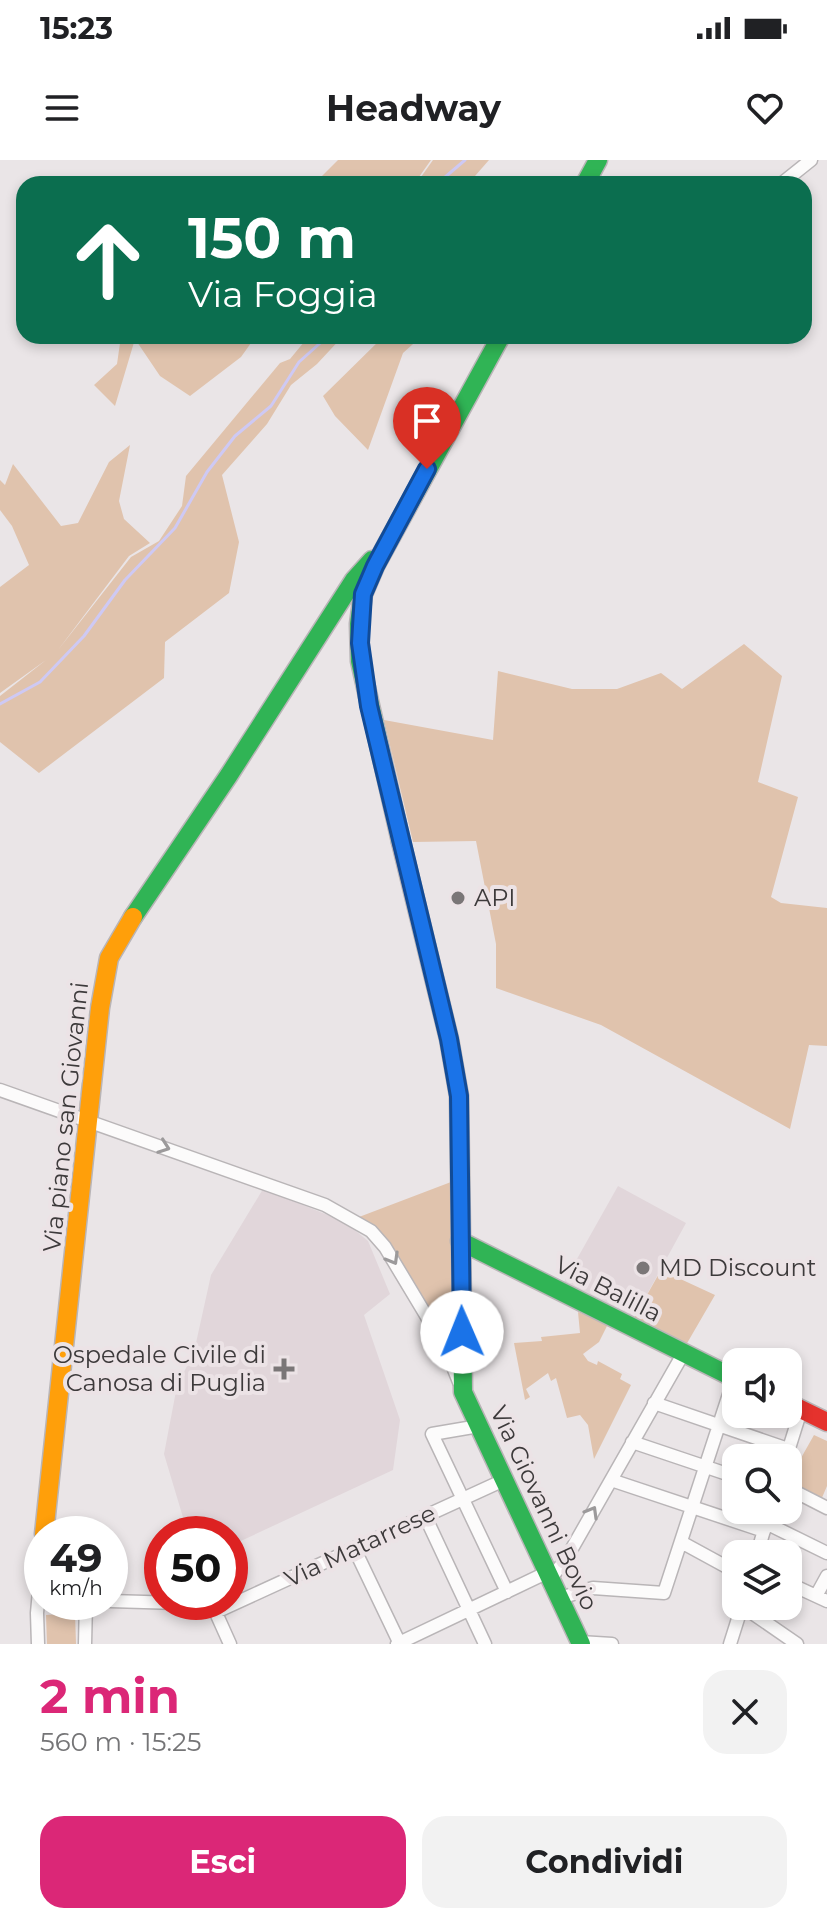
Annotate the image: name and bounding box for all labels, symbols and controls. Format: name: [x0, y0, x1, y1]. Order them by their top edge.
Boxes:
text: 15:23: [40, 10, 113, 47]
icon: menu: [40, 86, 84, 130]
text: Headway: [326, 86, 501, 130]
icon: heart: [743, 86, 787, 130]
text: 150 m: [188, 204, 356, 272]
icon: ahead: [56, 208, 160, 312]
text: Via Foggia: [188, 272, 378, 316]
pin: [393, 387, 461, 469]
icon: arrive: [405, 399, 449, 443]
place label: API: [474, 883, 515, 912]
marker: API: [449, 889, 467, 907]
street label: Via piano san Giovanni: [37, 980, 94, 1253]
one-way arrow: [156, 1137, 170, 1154]
street label: Via Balilla: [550, 1249, 666, 1328]
one-way arrow: [383, 1250, 399, 1265]
place label: MD Discount: [659, 1253, 817, 1282]
marker: MD Discount: [634, 1259, 652, 1277]
position arrow: [420, 1290, 504, 1374]
place label: Ospedale Civile di Canosa di Puglia: [53, 1340, 266, 1397]
map controls: [722, 1348, 802, 1620]
button: sound: [722, 1348, 802, 1428]
marker: Ospedale Civile di Canosa di Puglia: [273, 1358, 295, 1380]
street label: Via Giovanni Bovio: [484, 1401, 605, 1615]
button: search: [722, 1444, 802, 1524]
street label: Via Matarrese: [280, 1498, 440, 1593]
one-way arrow: [582, 1506, 598, 1521]
speed limit sign: 50: [144, 1516, 248, 1620]
text: 49: [50, 1533, 102, 1582]
button: layers: [722, 1540, 802, 1620]
text: km/h: [49, 1576, 103, 1600]
text: 2 min: [40, 1667, 180, 1725]
button: close: [703, 1670, 787, 1754]
text: 560 m · 15:25: [40, 1726, 201, 1758]
button: Esci: [40, 1816, 406, 1908]
button: Condividi: [422, 1816, 787, 1908]

